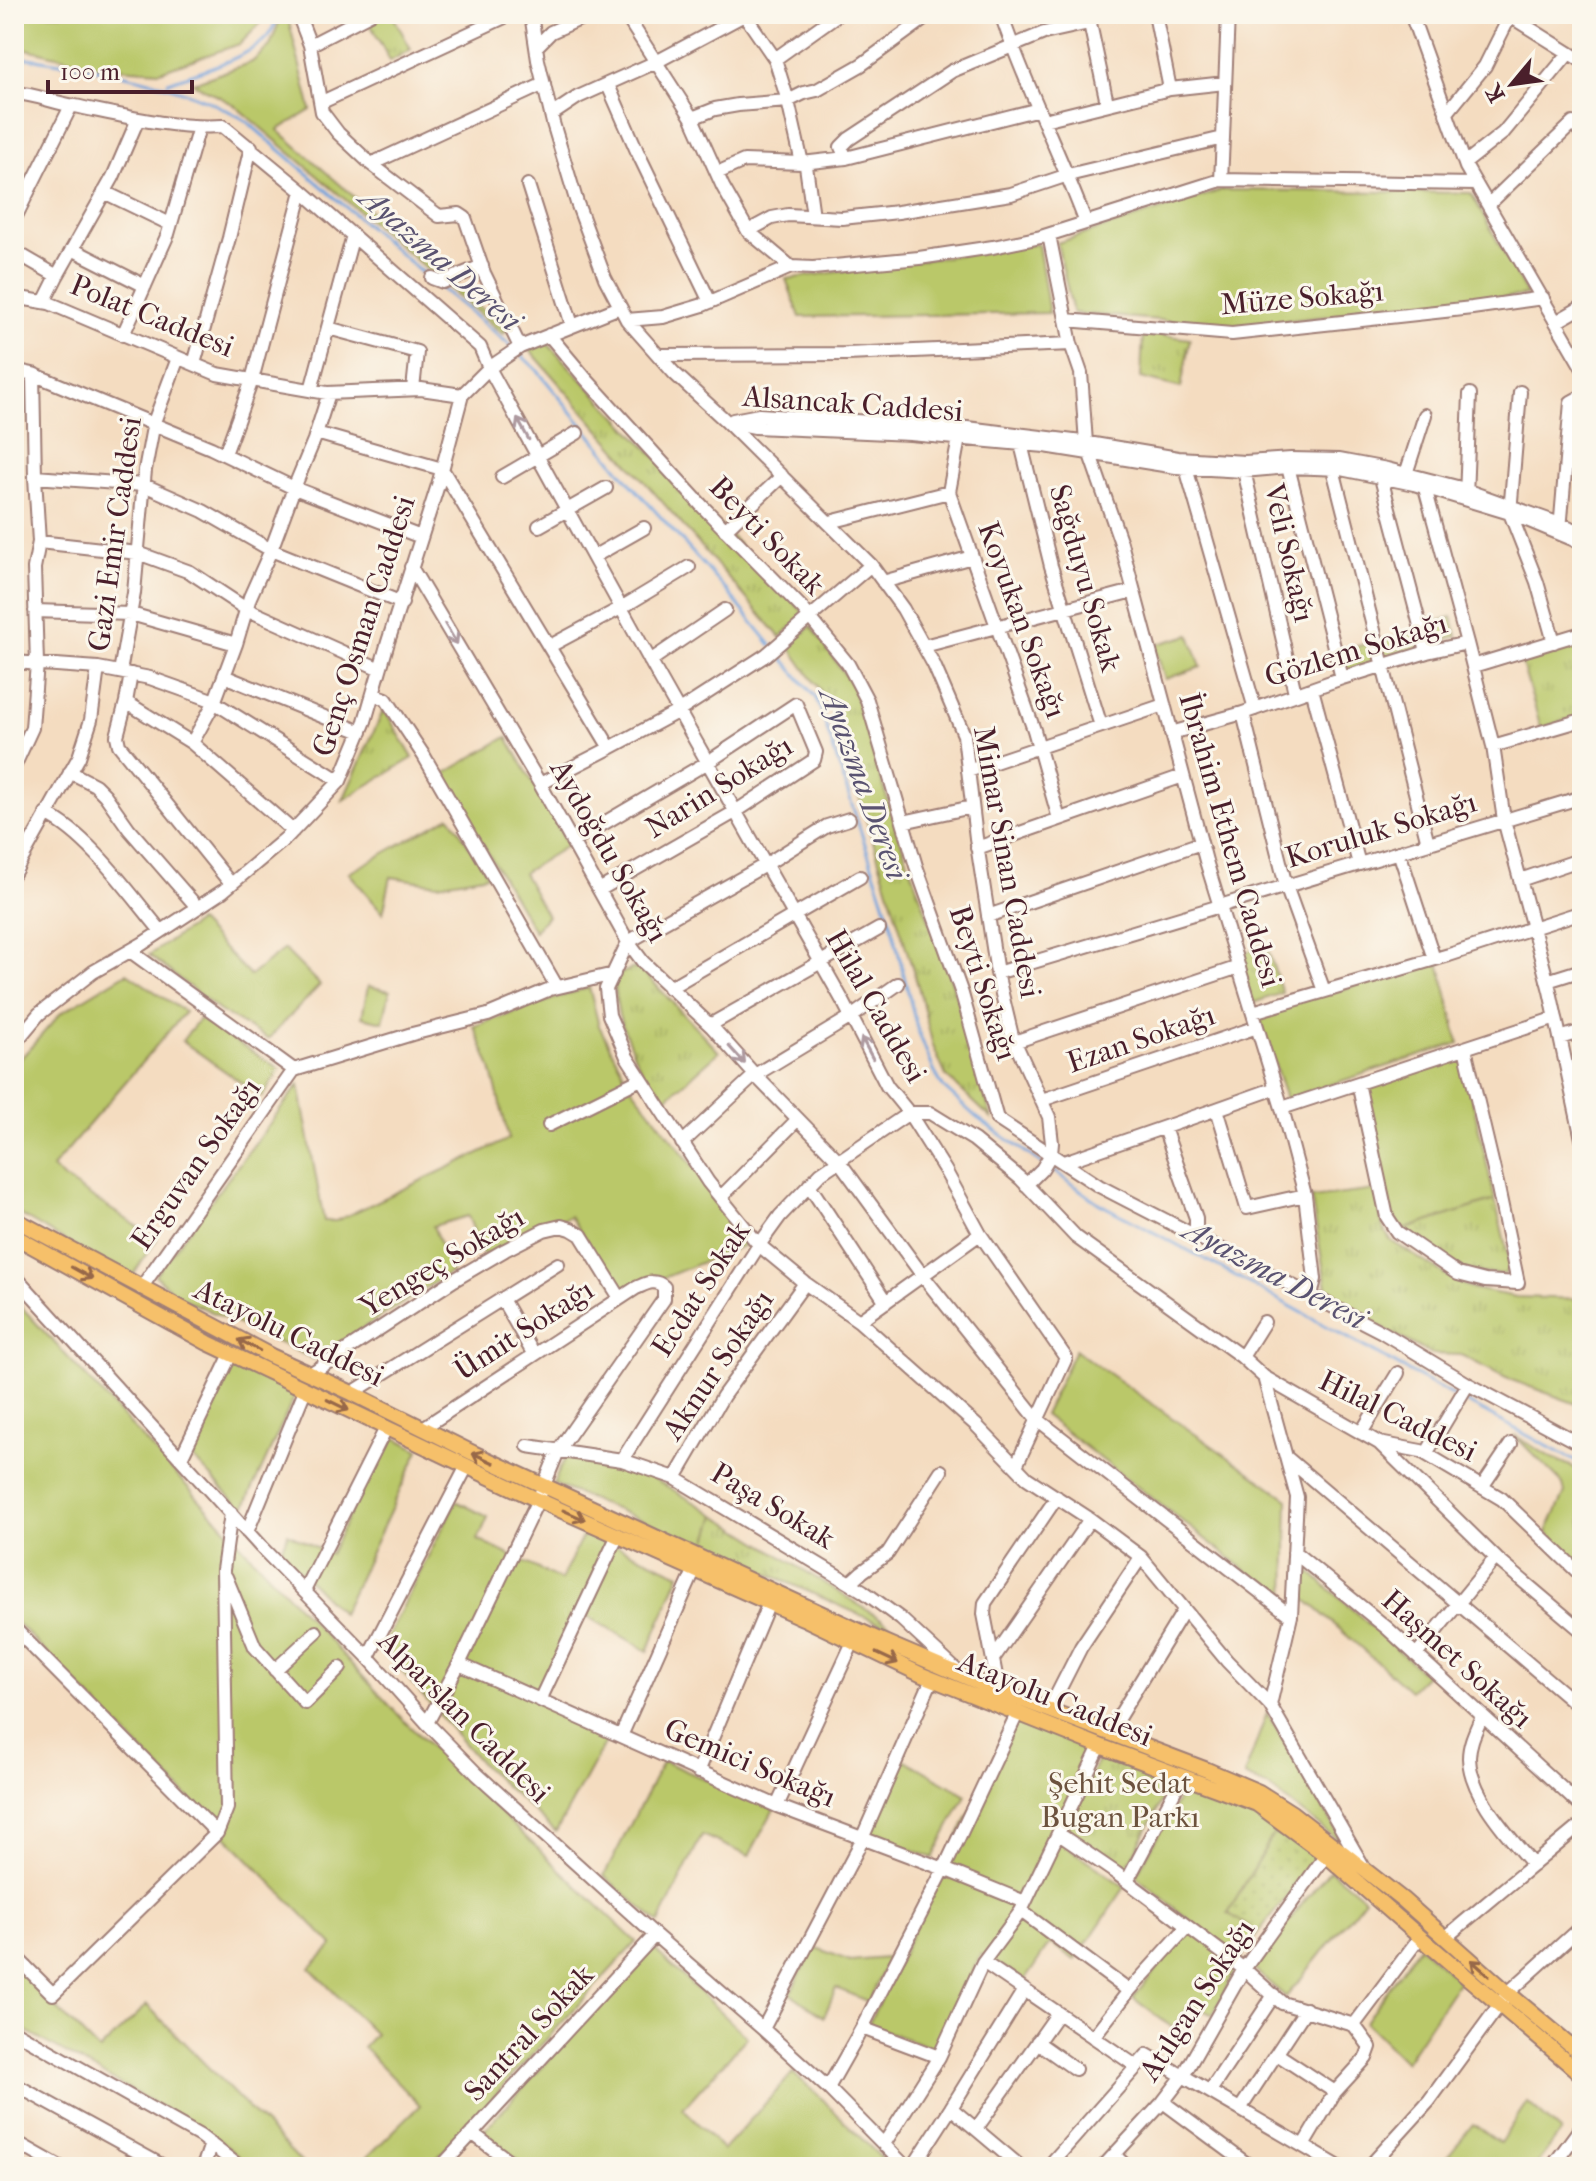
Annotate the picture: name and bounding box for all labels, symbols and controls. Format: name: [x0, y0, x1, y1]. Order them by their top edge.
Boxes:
scale bar: [48, 44, 192, 94]
north arrow: [1472, 44, 1552, 124]
text: 100 m: [60, 58, 120, 86]
text: K: [1479, 78, 1511, 107]
water label: Ayazma Deresi: [350, 176, 531, 341]
street label: Polat Caddesi: [65, 267, 239, 365]
street label: Müze Sokağı: [1219, 273, 1385, 323]
street label: Alsancak Caddesi: [741, 379, 964, 429]
street label: Gazi Emir Caddesi: [81, 414, 149, 654]
one-way arrow: [515, 418, 530, 442]
street label: Beyti Sokak: [702, 469, 832, 603]
street label: Veli Sokağı: [1256, 480, 1322, 626]
street label: Sağduyu Sokak: [1042, 481, 1129, 676]
street label: Genç Osman Caddesi: [305, 491, 423, 761]
street label: Koyukan Sokağı: [970, 517, 1074, 723]
street label: Gözlem Sokağı: [1261, 606, 1451, 694]
one-way arrow: [443, 622, 459, 645]
water label: Ayazma Deresi: [811, 679, 917, 887]
street label: İbrahim Ethem Caddesi: [1171, 689, 1289, 991]
street label: Mimar Sinan Caddesi: [966, 723, 1048, 1001]
street label: Narin Sokağı: [639, 728, 799, 846]
street label: Aydoğdu Sokağı: [542, 753, 675, 949]
street label: Koruluk Sokağı: [1281, 784, 1481, 876]
street label: Beyti Sokağı: [942, 901, 1024, 1065]
street label: Hilal Caddesi: [818, 923, 934, 1089]
street label: Ezan Sokağı: [1063, 997, 1220, 1081]
one-way arrow: [859, 1037, 874, 1061]
one-way arrow: [727, 1044, 745, 1064]
street label: Erguvan Sokağı: [124, 1071, 268, 1257]
street label: Yengeç Sokağı: [353, 1199, 530, 1325]
water label: Ayazma Deresi: [1174, 1209, 1375, 1339]
street label: Ecdat Sokak: [644, 1214, 758, 1363]
one-way arrow: [70, 1266, 94, 1281]
street label: Atayolu Caddesi: [188, 1272, 390, 1394]
street label: Ümit Sokağı: [448, 1272, 600, 1388]
street label: Aknur Sokağı: [655, 1283, 781, 1447]
one-way arrow: [238, 1336, 262, 1352]
street label: Hilal Caddesi: [1313, 1363, 1483, 1469]
one-way arrow: [326, 1398, 350, 1413]
one-way arrow: [472, 1450, 496, 1465]
street label: Paşa Sokak: [705, 1455, 842, 1557]
one-way arrow: [561, 1509, 585, 1524]
street label: Haşmet Sokağı: [1375, 1582, 1539, 1736]
street label: Alparslan Caddesi: [370, 1623, 557, 1810]
street label: Atayolu Caddesi: [952, 1644, 1157, 1754]
one-way arrow: [874, 1651, 898, 1666]
street label: Gemici Sokağı: [659, 1711, 841, 1815]
park label: Şehit Sedat Bugan Parkı: [1041, 1766, 1200, 1835]
street label: Atılgan Sokağı: [1131, 1913, 1262, 2088]
street label: Santral Sokak: [457, 1957, 601, 2109]
one-way arrow: [1470, 1960, 1490, 1978]

